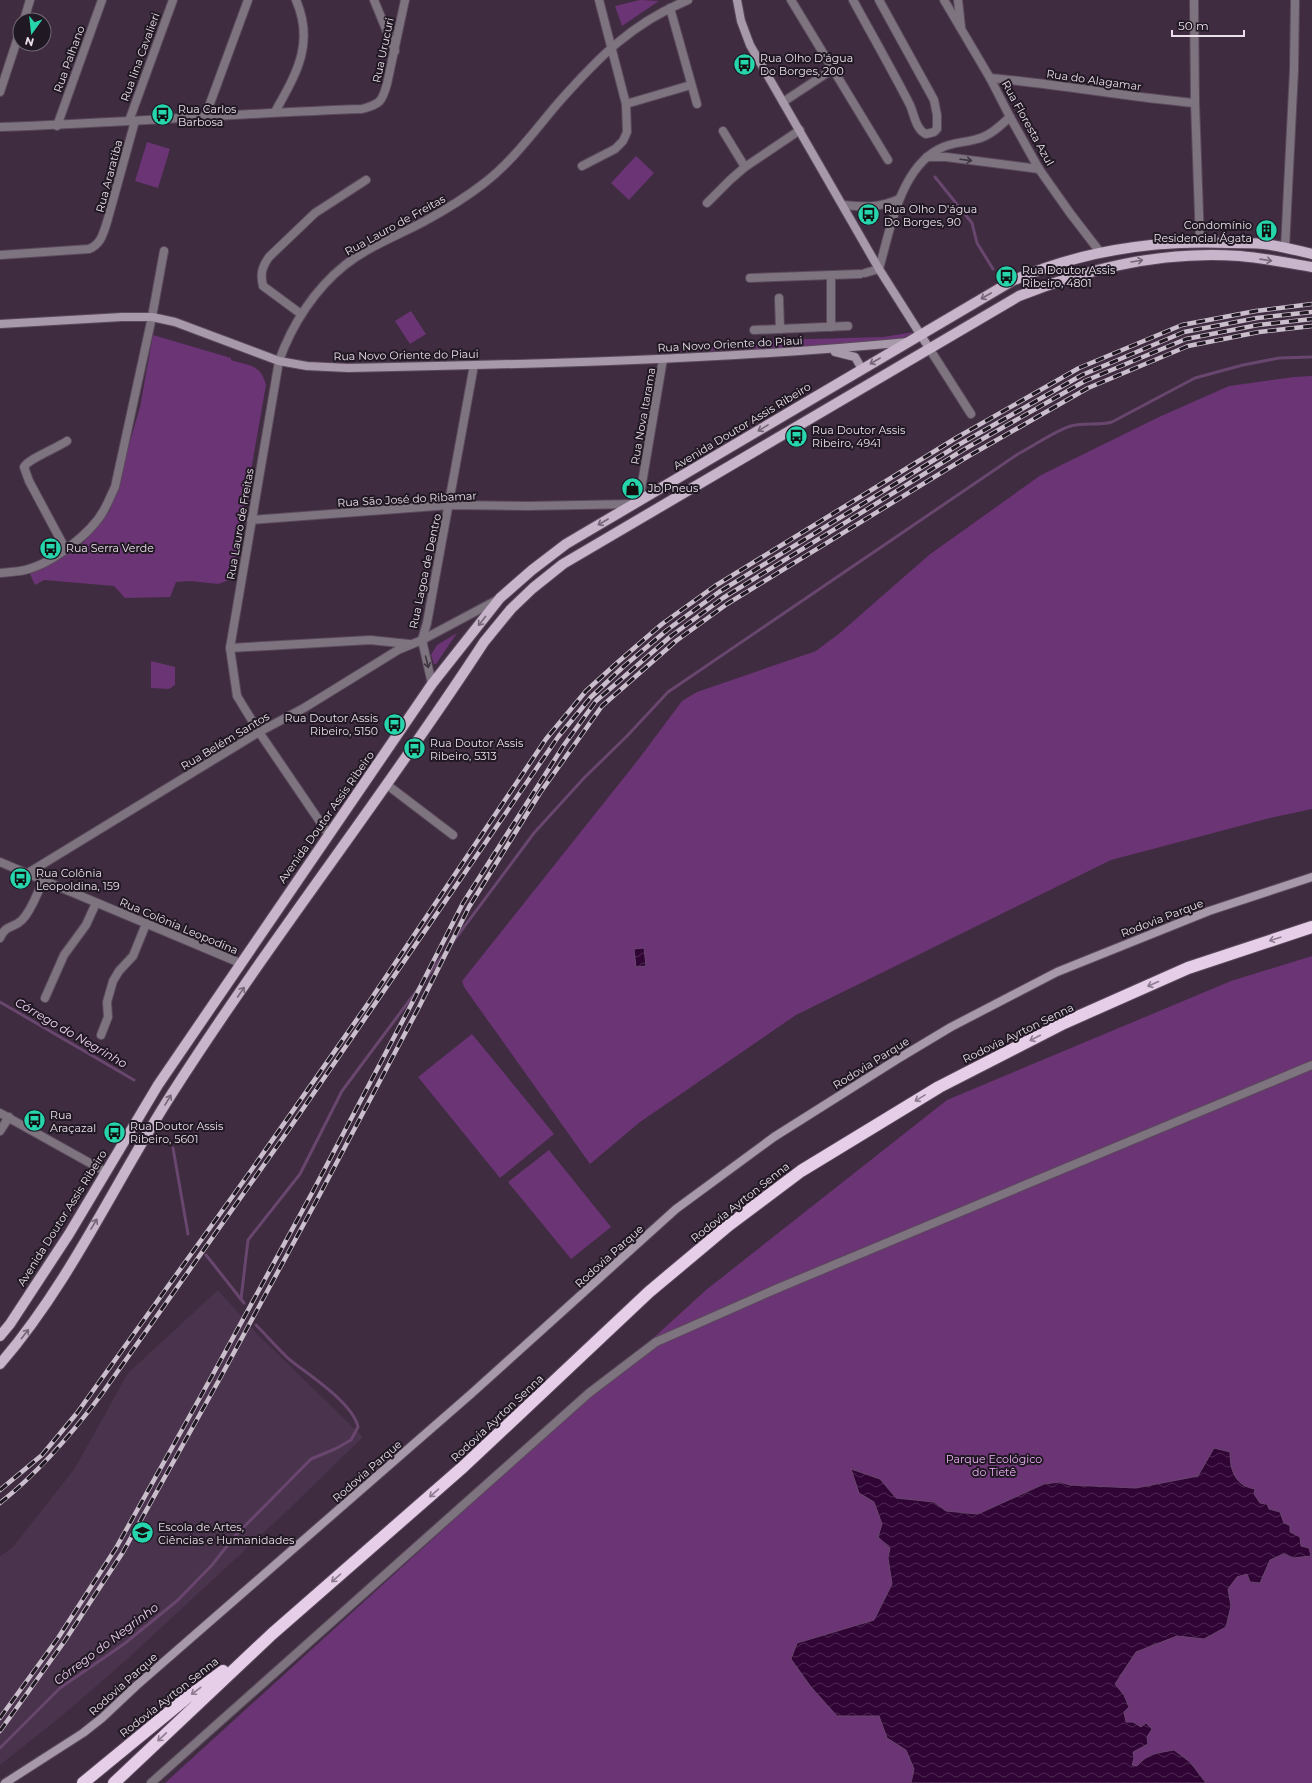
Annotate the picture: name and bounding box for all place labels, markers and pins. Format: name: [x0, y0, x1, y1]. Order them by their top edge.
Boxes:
bus stop icon: Rua Olho D'água Do Borges, 200: [731, 51, 757, 77]
place label: Rua Olho D'água Do Borges, 200: [760, 51, 853, 78]
bus stop icon: Rua Carlos Barbosa: [149, 102, 175, 128]
place label: Rua Carlos Barbosa: [178, 102, 237, 129]
bus stop icon: Rua Olho D'água Do Borges, 90: [856, 202, 882, 228]
place label: Rua Olho D'água Do Borges, 90: [884, 202, 977, 229]
place label: Condomínio Residencial Ágata: [1154, 218, 1252, 245]
building icon: Condomínio Residencial Ágata: [1254, 218, 1280, 244]
bus stop icon: Rua Doutor Assis Ribeiro, 4801: [993, 263, 1019, 289]
place label: Rua Doutor Assis Ribeiro, 4801: [1022, 263, 1116, 290]
bus stop icon: Rua Doutor Assis Ribeiro, 4941: [783, 423, 809, 449]
place label: Rua Doutor Assis Ribeiro, 4941: [812, 423, 906, 450]
shop icon: Jb Pneus: [620, 475, 646, 501]
place label: Jb Pneus: [647, 481, 699, 495]
bus stop icon: Rua Serra Verde: [37, 535, 63, 561]
place label: Rua Serra Verde: [66, 541, 154, 555]
place label: Rua Doutor Assis Ribeiro, 5150: [285, 711, 379, 738]
bus stop icon: Rua Doutor Assis Ribeiro, 5150: [381, 711, 407, 737]
bus stop icon: Rua Doutor Assis Ribeiro, 5313: [402, 736, 428, 762]
place label: Rua Doutor Assis Ribeiro, 5313: [430, 736, 524, 763]
bus stop icon: Rua Colônia Leopoldina, 159: [8, 866, 34, 892]
place label: Rua Colônia Leopoldina, 159: [36, 866, 120, 893]
bus stop icon: Rua Araçazal: [22, 1108, 48, 1134]
place label: Rua Araçazal: [50, 1108, 96, 1135]
bus stop icon: Rua Doutor Assis Ribeiro, 5601: [101, 1119, 127, 1145]
place label: Rua Doutor Assis Ribeiro, 5601: [130, 1119, 224, 1146]
school or university icon: Escola de Artes, Ciências e Humanidades: [130, 1520, 156, 1546]
place label: Escola de Artes, Ciências e Humanidades: [158, 1520, 295, 1547]

